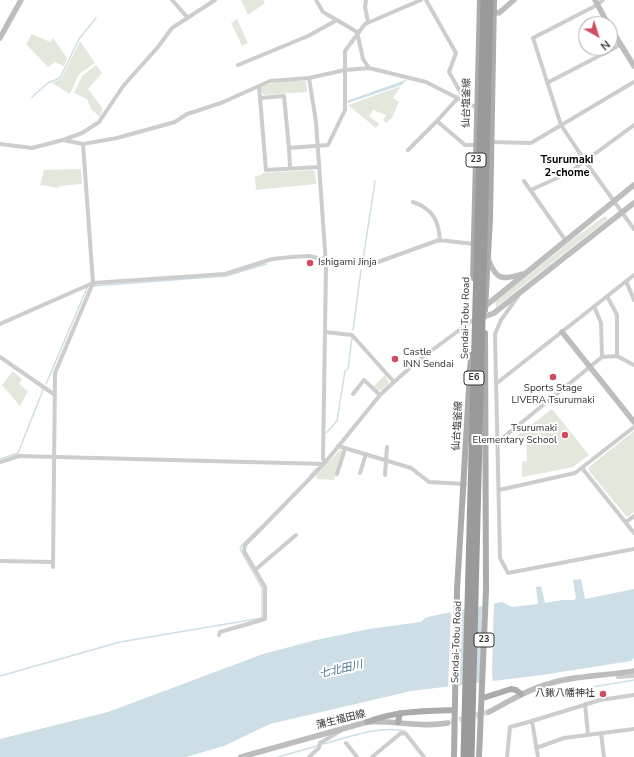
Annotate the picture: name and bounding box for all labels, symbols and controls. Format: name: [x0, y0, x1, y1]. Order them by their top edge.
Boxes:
north arrow: [578, 16, 618, 56]
text: N: [597, 37, 613, 53]
street label: 仙台塩釜線: [461, 78, 473, 128]
road number: 23: [466, 153, 486, 167]
district label: Tsurumaki 2-chome: [541, 153, 593, 179]
place label: Ishigami Jinja: [318, 257, 377, 269]
marker: Ishigami Jinja: [305, 258, 315, 268]
street label: Sendai-Tobu Road: [459, 277, 473, 359]
place label: Castle INN Sendai: [403, 347, 454, 370]
marker: Castle INN Sendai: [390, 354, 400, 364]
road number: E6: [464, 371, 484, 385]
marker: Sports Stage LIVERA Tsurumaki: [548, 372, 558, 382]
place label: Sports Stage LIVERA Tsurumaki: [511, 383, 595, 406]
street label: 仙台塩釜線: [451, 401, 465, 451]
place label: Tsurumaki Elementary School: [472, 423, 557, 446]
marker: Tsurumaki Elementary School: [560, 430, 570, 440]
street label: Sendai-Tobu Road: [450, 601, 464, 683]
road number: 23: [474, 633, 494, 647]
water label: 七北田川: [318, 659, 364, 681]
place label: 八鍬八幡神社: [535, 688, 595, 700]
marker: 八鍬八幡神社: [598, 689, 608, 699]
street label: 蒲生福田線: [315, 708, 367, 732]

